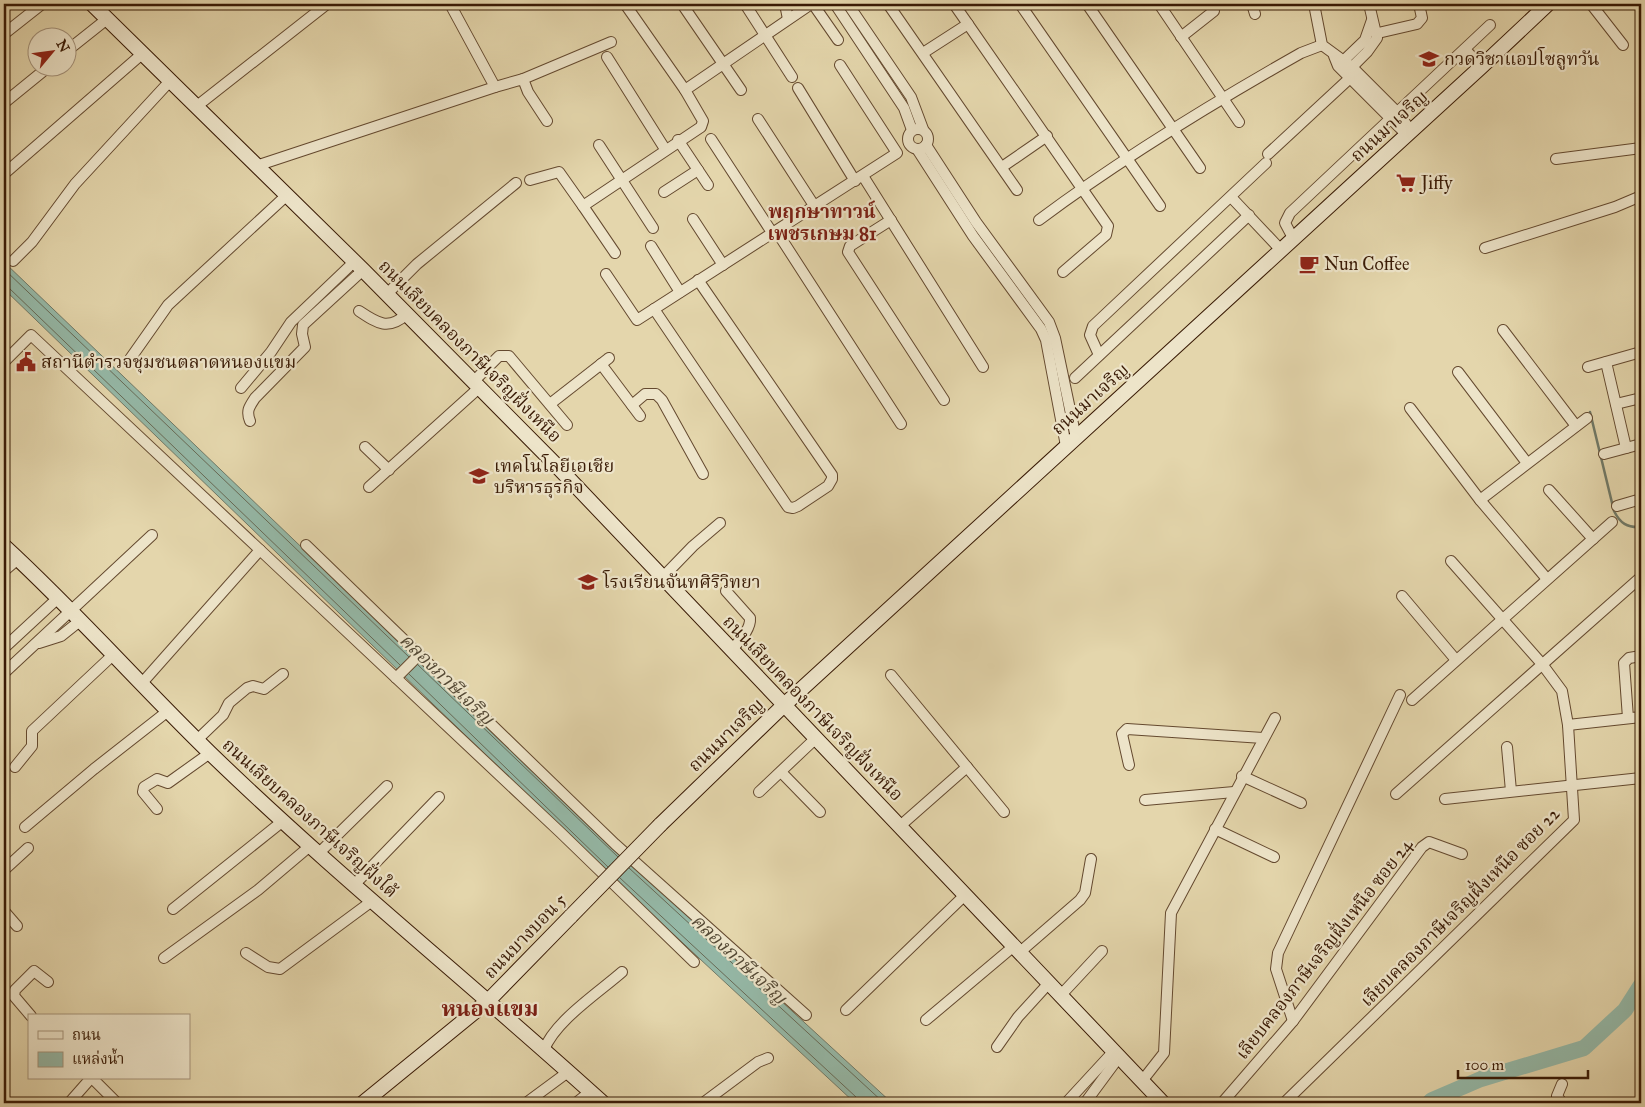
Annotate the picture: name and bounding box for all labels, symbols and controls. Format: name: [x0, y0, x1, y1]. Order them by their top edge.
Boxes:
north arrow: [28, 28, 78, 78]
text: N: [53, 37, 73, 55]
place label: กวดวิชาแอปโซลูทวัน: [1444, 46, 1600, 70]
school or university icon: กวดวิชาแอปโซลูทวัน: [1418, 48, 1440, 70]
street label: ถนนมาเจริญ: [1346, 86, 1432, 166]
supermarket icon: Jiffy: [1395, 172, 1417, 194]
place label: Jiffy: [1419, 172, 1453, 195]
district label: พฤกษาทาวน์ เพชรเกษม 81: [767, 200, 877, 245]
street label: ถนนเลียบคลองภาษีเจริญฝั่งเหนือ: [374, 253, 568, 447]
cafe icon: Nun Coffee: [1298, 253, 1320, 275]
place label: Nun Coffee: [1324, 253, 1409, 275]
public building icon: สถานีตำรวจชุมชนตลาดหนองแขม: [15, 351, 37, 373]
place label: สถานีตำรวจชุมชนตลาดหนองแขม: [41, 351, 296, 374]
street label: ถนนมาเจริญ: [1047, 359, 1133, 439]
place label: เทคโนโลยีเอเชีย บริหารธุรกิจ: [494, 453, 614, 499]
school or university icon: เทคโนโลยีเอเชีย บริหารธุรกิจ: [468, 465, 490, 487]
place label: โรงเรียนจันทศิริวิทยา: [602, 569, 761, 593]
school or university icon: โรงเรียนจันทศิริวิทยา: [577, 571, 599, 593]
street label: ถนนเลียบคลองภาษีเจริญฝั่งเหนือ: [718, 608, 910, 806]
water label: คลองภาษีเจริญ: [395, 628, 500, 731]
street label: ถนนมาเจริญ: [684, 694, 768, 776]
street label: ถนนเลียบคลองภาษีเจริญฝั่งใต้: [218, 731, 404, 902]
street label: เลียบคลองภาษีเจริญฝั่งเหนือ ซอย 22: [1354, 801, 1564, 1011]
street label: เลียบคลองภาษีเจริญฝั่งเหนือ ซอย 24: [1229, 832, 1418, 1064]
street label: ถนนบางบอน 5: [479, 888, 571, 983]
water label: คลองภาษีเจริญ: [687, 909, 792, 1010]
district label: หนองแขม: [442, 995, 539, 1022]
legend: [28, 1014, 190, 1080]
text: ถนน: [72, 1026, 101, 1044]
scale bar: [1458, 1047, 1588, 1079]
text: แหล่งน้ำ: [72, 1048, 124, 1068]
text: 100 m: [1465, 1056, 1505, 1074]

